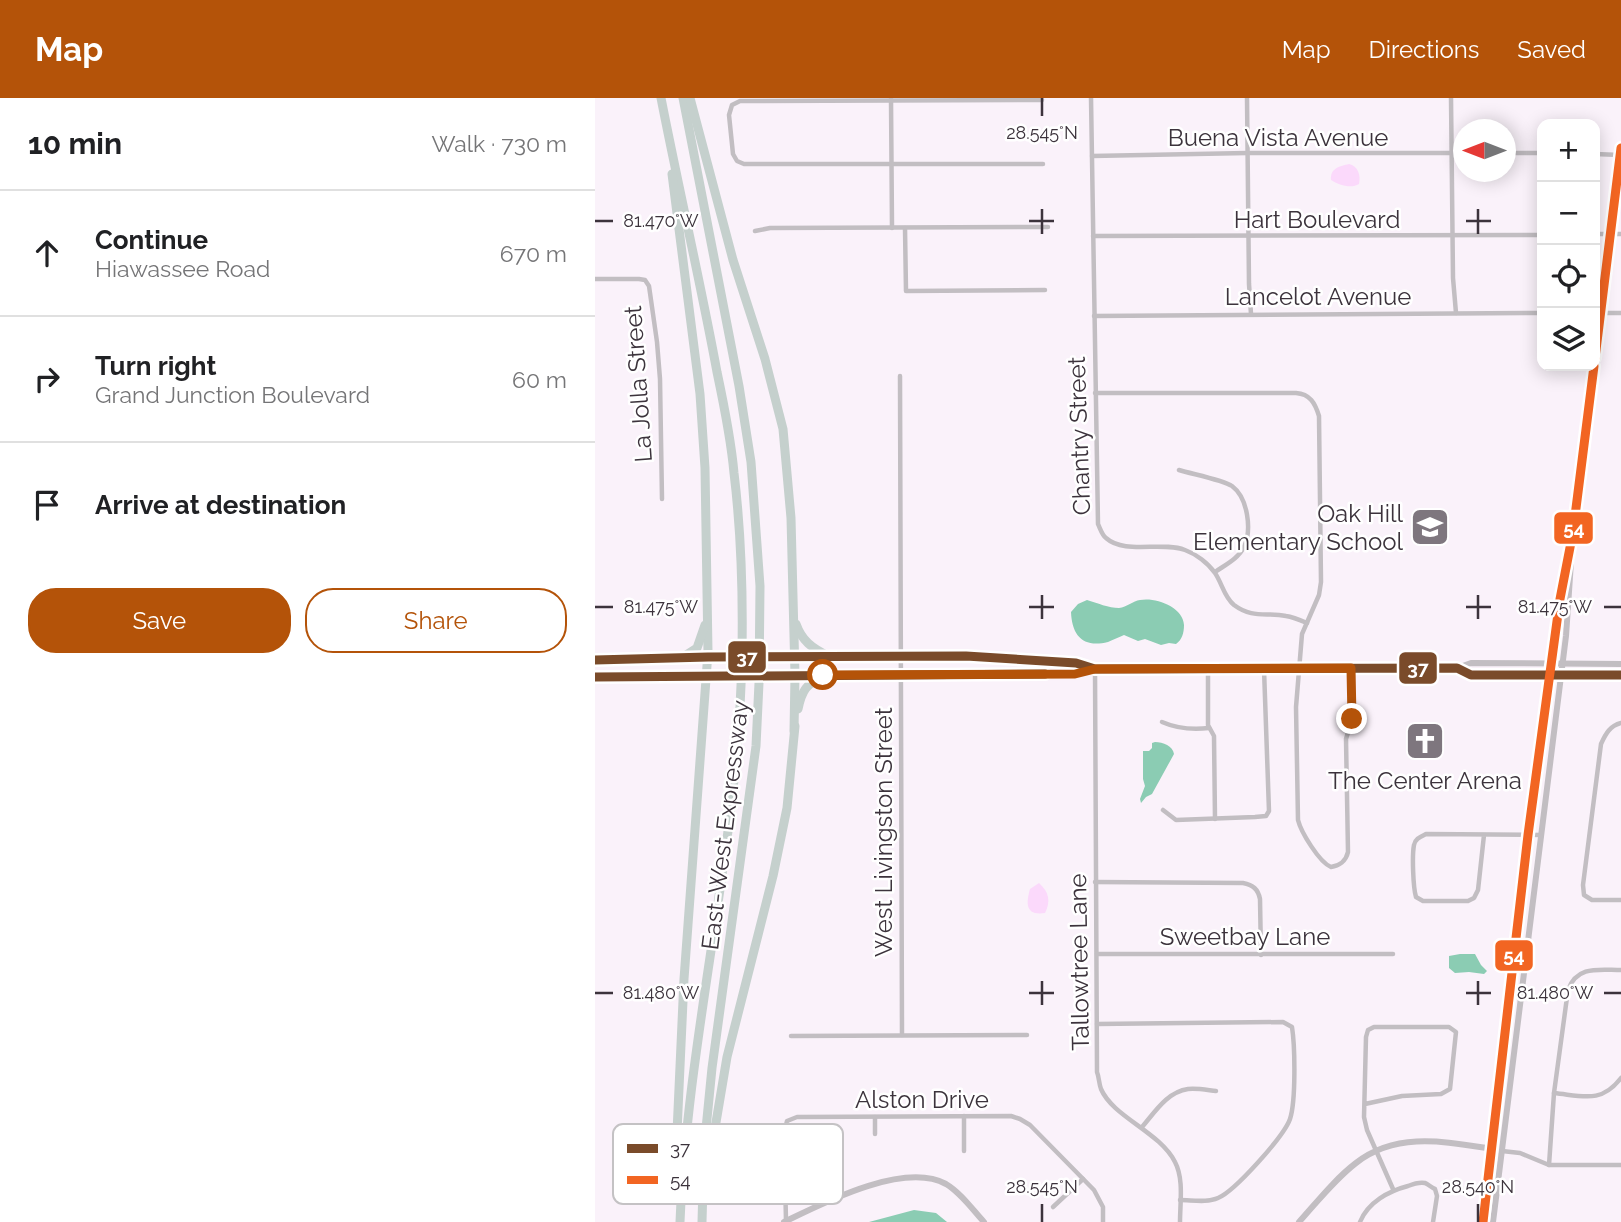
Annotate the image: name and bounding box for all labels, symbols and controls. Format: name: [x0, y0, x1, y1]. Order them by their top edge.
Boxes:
text: Map: [35, 30, 103, 69]
text: Map: [1282, 35, 1331, 64]
text: Directions: [1369, 35, 1479, 64]
text: Saved: [1517, 35, 1586, 64]
north arrow: [1453, 119, 1516, 182]
map controls: [1537, 119, 1600, 371]
button: +: [1537, 119, 1600, 182]
text: 28.545°N: [1006, 122, 1078, 143]
street label: Buena Vista Avenue: [1168, 123, 1388, 152]
text: 10 min: [28, 126, 122, 161]
text: Walk · 730 m: [431, 130, 567, 157]
button: −: [1537, 182, 1600, 245]
street label: Hart Boulevard: [1234, 205, 1400, 234]
text: 81.470°W: [623, 210, 699, 231]
text: Continue: [95, 225, 208, 255]
icon: ahead: [28, 234, 66, 272]
text: 670 m: [500, 240, 567, 267]
button: locate: [1537, 245, 1600, 308]
text: Hiawassee Road: [95, 255, 270, 282]
street label: Lancelot Avenue: [1225, 282, 1411, 311]
street label: La Jolla Street: [618, 305, 658, 463]
button: layers: [1537, 308, 1600, 371]
text: Turn right: [95, 351, 216, 381]
street label: Chantry Street: [1062, 356, 1096, 516]
icon: right: [28, 360, 66, 398]
text: 60 m: [512, 366, 567, 393]
text: Grand Junction Boulevard: [95, 381, 370, 408]
icon: arrive: [28, 486, 66, 524]
text: Arrive at destination: [95, 490, 346, 520]
place label: Oak Hill Elementary School: [1193, 499, 1403, 556]
school or university icon: Oak Hill Elementary School: [1409, 506, 1451, 548]
line badge: 54: [1553, 511, 1594, 545]
text: 54: [1563, 517, 1585, 539]
button: Save: [28, 588, 291, 653]
button: Share: [305, 588, 567, 653]
text: 81.475°W: [624, 596, 698, 617]
text: 81.475°W: [1518, 596, 1592, 617]
line badge: 37: [727, 640, 767, 674]
text: 37: [736, 646, 758, 668]
line badge: 37: [1398, 651, 1438, 685]
text: 37: [1407, 657, 1429, 679]
route start: [807, 659, 838, 690]
street label: East-West Expressway: [695, 699, 755, 951]
route end: [1336, 703, 1367, 734]
street label: West Livingston Street: [869, 707, 898, 957]
church icon: The Center Arena: [1404, 720, 1446, 762]
place label: The Center Arena: [1328, 766, 1522, 795]
street label: Tallowtree Lane: [1063, 873, 1095, 1051]
street label: Sweetbay Lane: [1160, 922, 1330, 951]
line badge: 54: [1494, 939, 1534, 972]
text: 54: [1503, 944, 1525, 966]
text: 81.480°W: [623, 982, 699, 1003]
text: 81.480°W: [1517, 982, 1593, 1003]
street label: Alston Drive: [855, 1085, 989, 1114]
legend: [613, 1124, 843, 1204]
text: 37: [670, 1137, 690, 1159]
text: 54: [670, 1169, 691, 1191]
text: 28.545°N: [1006, 1176, 1078, 1197]
text: 28.540°N: [1442, 1176, 1514, 1197]

